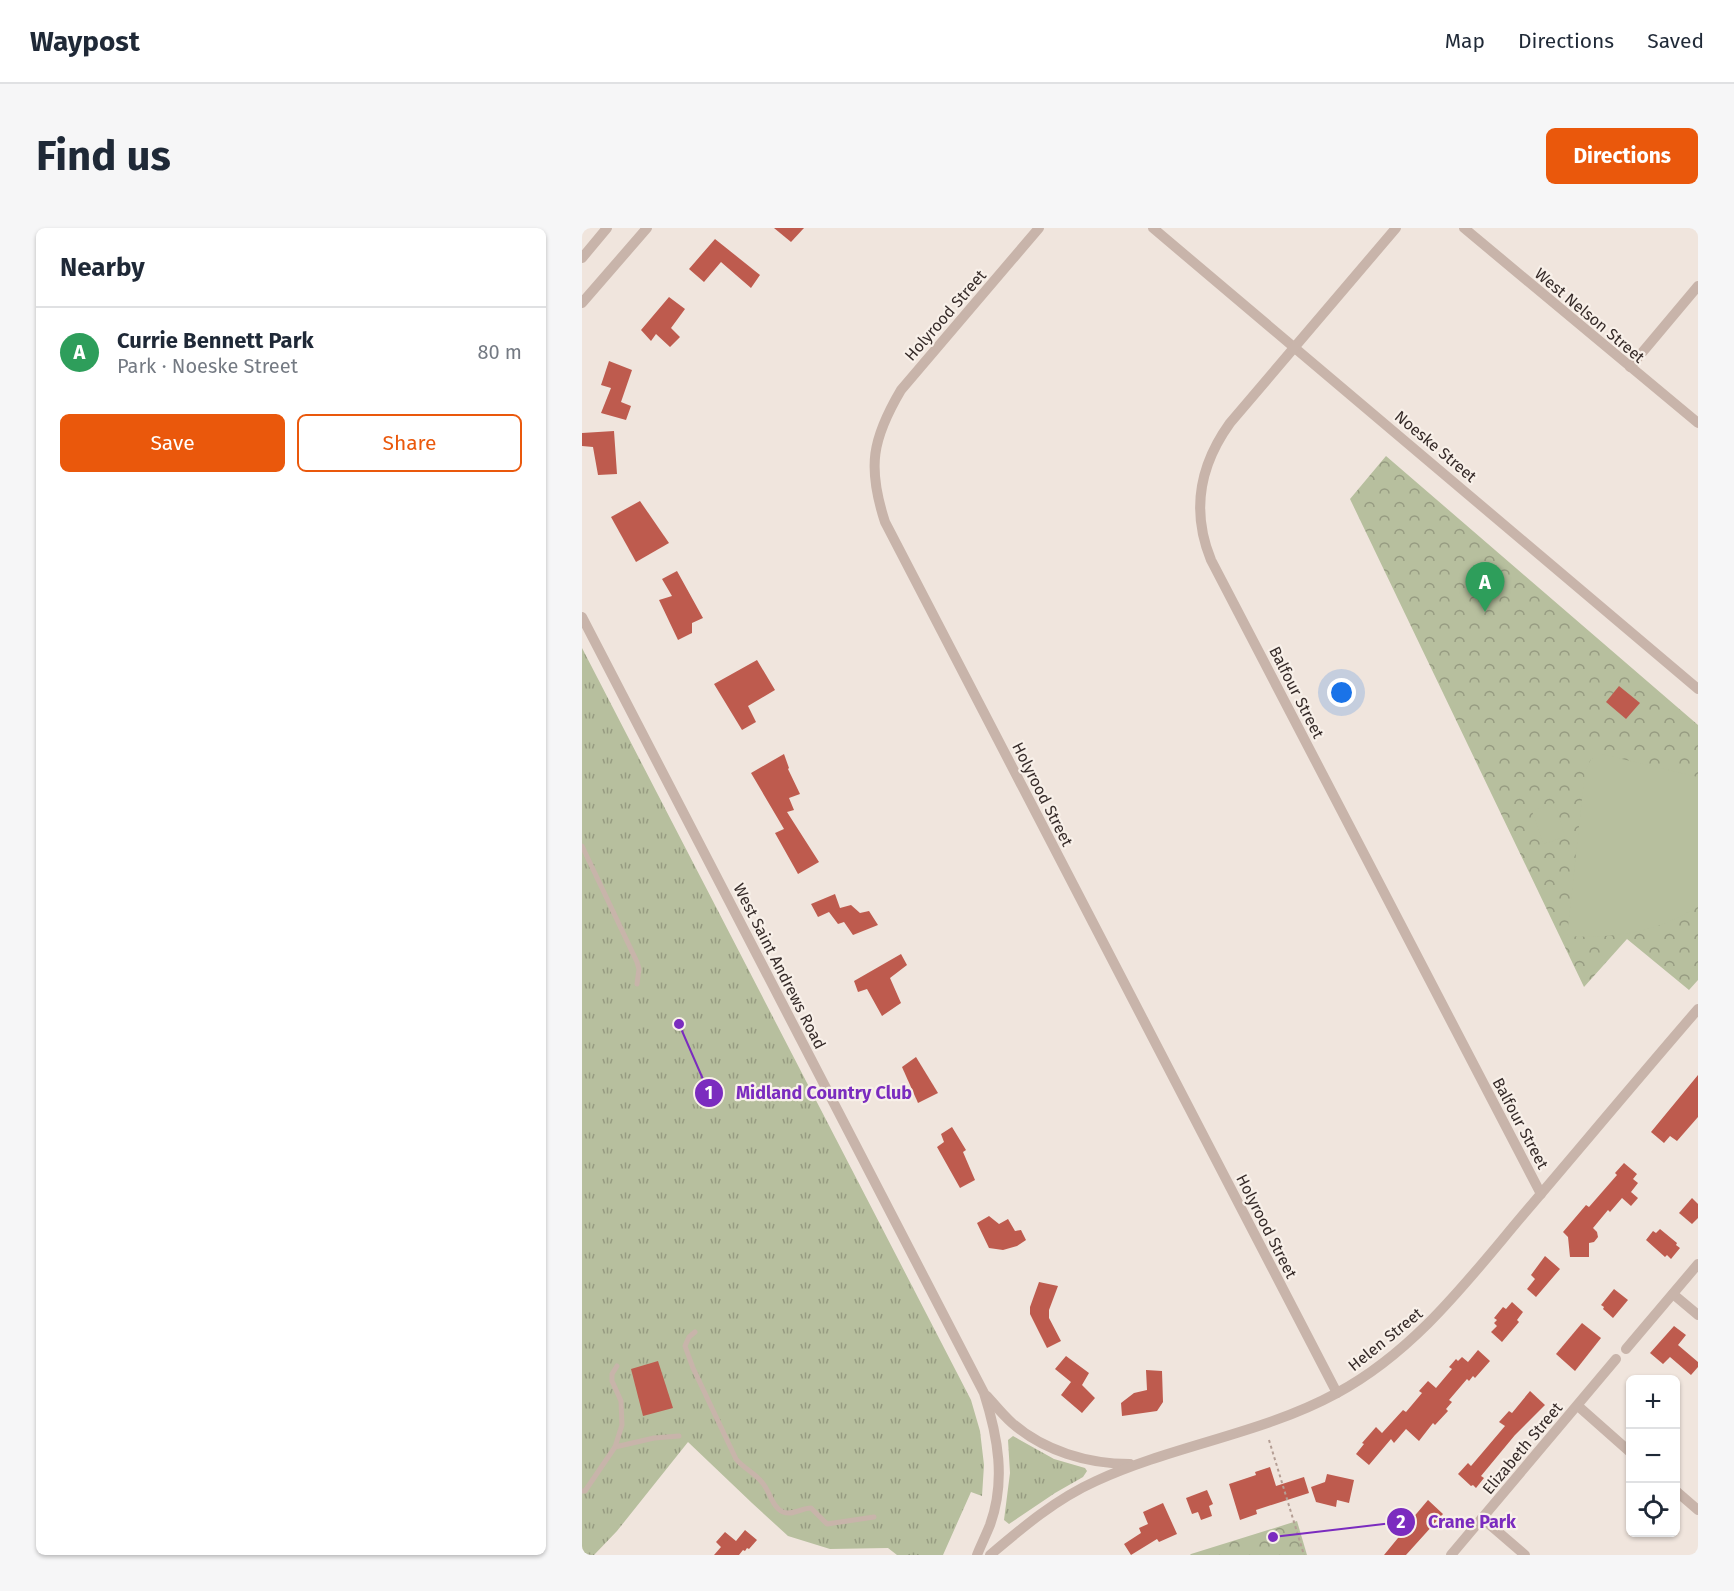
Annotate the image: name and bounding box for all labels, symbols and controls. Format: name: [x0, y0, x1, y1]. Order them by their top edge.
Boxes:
text: Waypost: [30, 25, 140, 58]
text: Map: [1445, 28, 1485, 54]
text: Directions: [1518, 28, 1614, 54]
text: Saved: [1647, 28, 1704, 54]
button: Directions: [1546, 128, 1698, 184]
text: Find us: [36, 131, 171, 181]
text: Nearby: [60, 252, 145, 283]
street label: West Nelson Street: [1531, 264, 1649, 367]
street label: Holyrood Street: [901, 266, 990, 365]
text: Currie Bennett Park: [117, 327, 314, 354]
text: A: [74, 340, 85, 364]
text: 80 m: [477, 340, 522, 364]
text: Park · Noeske Street: [117, 354, 298, 378]
street label: Noeske Street: [1391, 407, 1481, 486]
button: Save: [60, 414, 285, 472]
button: Share: [297, 414, 522, 472]
pin: A: [1466, 562, 1504, 612]
street label: Balfour Street: [1265, 643, 1328, 742]
your location: [1327, 678, 1356, 707]
street label: Holyrood Street: [1008, 739, 1077, 850]
street label: West Saint Andrews Road: [730, 880, 830, 1052]
street label: Balfour Street: [1489, 1074, 1553, 1172]
callout: Midland Country Club: [694, 1075, 924, 1111]
text: 1: [705, 1082, 713, 1104]
text: Midland Country Club: [736, 1082, 912, 1104]
street label: Holyrood Street: [1232, 1171, 1301, 1282]
street label: Helen Street: [1344, 1304, 1426, 1375]
map controls: [1626, 1375, 1680, 1537]
button: +: [1626, 1375, 1680, 1429]
street label: Elizabeth Street: [1478, 1398, 1566, 1498]
button: −: [1626, 1429, 1680, 1483]
button: locate: [1626, 1483, 1680, 1537]
callout: Crane Park: [1386, 1504, 1528, 1540]
text: 2: [1396, 1511, 1406, 1533]
text: Crane Park: [1428, 1511, 1517, 1533]

